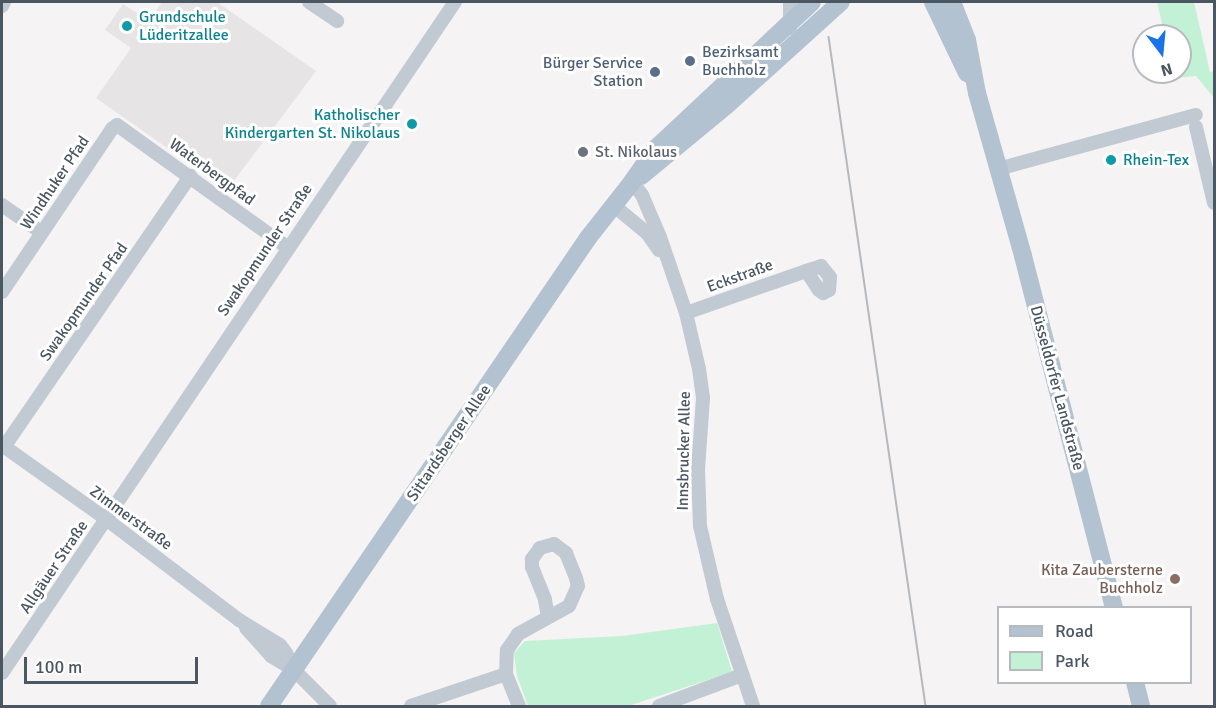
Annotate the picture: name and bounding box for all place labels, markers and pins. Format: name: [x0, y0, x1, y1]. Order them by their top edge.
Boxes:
place label: Grundschule Lüderitzallee: [139, 7, 229, 45]
marker: Grundschule Lüderitzallee: [120, 19, 134, 33]
place label: Bezirksamt Buchholz: [702, 42, 779, 80]
place label: Bürger Service Station: [543, 53, 643, 91]
marker: Bezirksamt Buchholz: [683, 54, 697, 68]
marker: Bürger Service Station: [648, 65, 662, 79]
place label: Katholischer Kindergarten St. Nikolaus: [225, 105, 400, 143]
marker: Katholischer Kindergarten St. Nikolaus: [405, 117, 419, 131]
place label: St. Nikolaus: [595, 142, 677, 162]
marker: St. Nikolaus: [576, 145, 590, 159]
place label: Rhein-Tex: [1123, 150, 1189, 170]
marker: Rhein-Tex: [1104, 153, 1118, 167]
place label: Kita Zaubersterne Buchholz: [1041, 560, 1163, 598]
marker: Kita Zaubersterne Buchholz: [1168, 572, 1182, 586]

